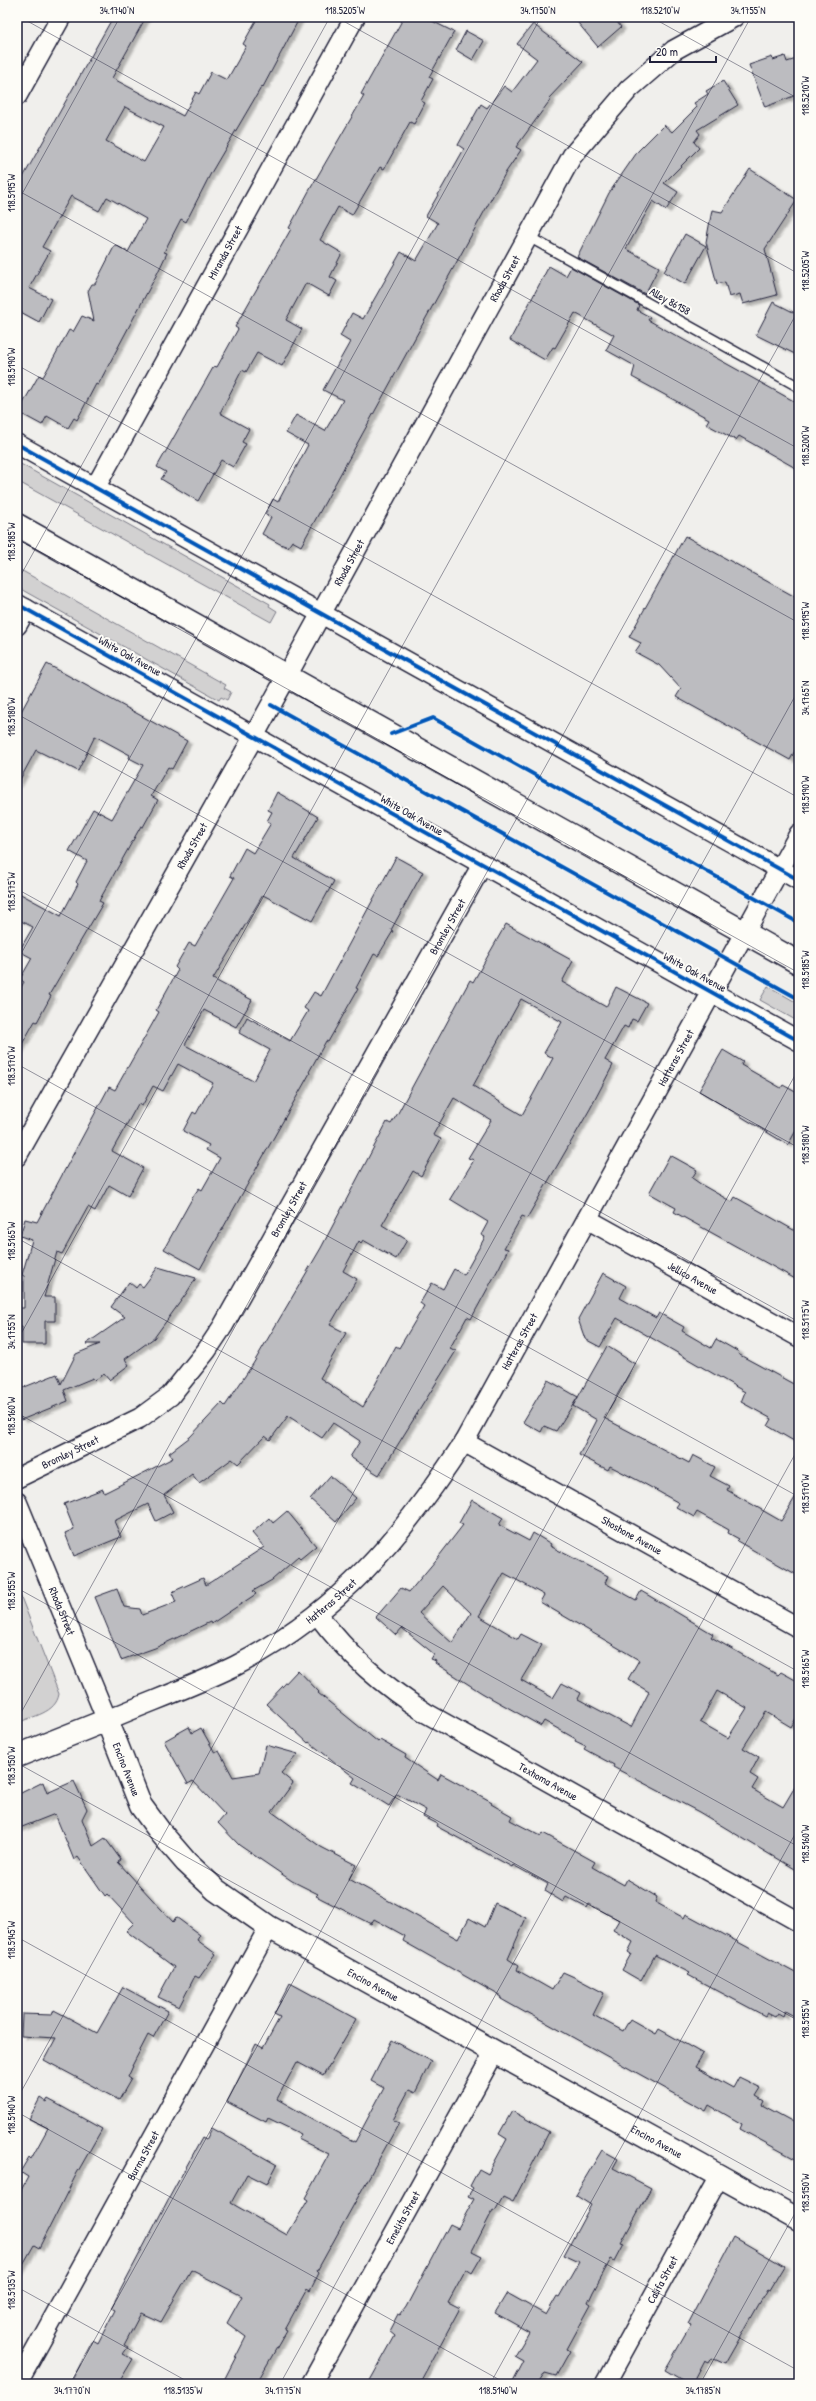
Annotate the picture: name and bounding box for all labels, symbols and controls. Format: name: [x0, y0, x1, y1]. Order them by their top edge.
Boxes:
text: 34.1740°N: [100, 4, 134, 17]
text: 118.5205°W: [325, 4, 366, 17]
text: 34.1750°N: [520, 4, 556, 17]
text: 118.5210°W: [640, 4, 680, 17]
text: 34.1755°N: [730, 4, 766, 17]
scale bar: [650, 38, 716, 64]
text: 20 m: [656, 43, 678, 60]
text: 118.5210°W: [799, 76, 812, 116]
text: 118.5195°W: [5, 173, 18, 212]
street label: Miranda Street: [205, 223, 246, 282]
text: 118.5205°W: [799, 250, 812, 291]
street label: Rhoda Street: [486, 253, 523, 304]
street label: Alley 86158: [647, 284, 693, 318]
text: 118.5190°W: [5, 347, 18, 386]
text: 118.5200°W: [799, 425, 812, 466]
text: 118.5185°W: [5, 522, 18, 561]
street label: Rhoda Street: [331, 537, 368, 588]
text: 118.5195°W: [799, 601, 812, 640]
street label: White Oak Avenue: [96, 633, 165, 679]
text: 34.1765°N: [799, 681, 812, 715]
text: 118.5180°W: [5, 697, 18, 736]
text: 118.5190°W: [799, 775, 812, 814]
street label: White Oak Avenue: [378, 791, 446, 839]
street label: Rhoda Street: [173, 820, 211, 872]
text: 118.5175°W: [5, 872, 18, 912]
street label: Bromley Street: [426, 896, 469, 957]
street label: White Oak Avenue: [661, 949, 730, 995]
text: 118.5185°W: [799, 950, 812, 989]
street label: Hatteras Street: [655, 1027, 697, 1088]
text: 118.5170°W: [5, 1045, 18, 1086]
text: 118.5180°W: [799, 1125, 812, 1164]
street label: Bromley Street: [267, 1179, 310, 1240]
text: 118.5165°W: [5, 1221, 18, 1260]
street label: Jellico Avenue: [665, 1258, 721, 1298]
text: 118.5175°W: [799, 1300, 812, 1340]
street label: Hatteras Street: [498, 1311, 541, 1372]
text: 34.1755°N: [5, 1314, 18, 1350]
text: 118.5160°W: [5, 1396, 18, 1435]
street label: Bromley Street: [39, 1432, 101, 1472]
text: 118.5170°W: [799, 1473, 812, 1514]
street label: Shoshone Avenue: [599, 1513, 665, 1558]
text: 118.5155°W: [5, 1571, 18, 1610]
street label: Hatteras Street: [303, 1575, 360, 1627]
street label: Rhoda Street: [46, 1585, 78, 1637]
text: 118.5165°W: [799, 1649, 812, 1688]
street label: Encino Avenue: [110, 1740, 144, 1799]
text: 118.5150°W: [5, 1746, 18, 1785]
street label: Texhoma Avenue: [516, 1759, 581, 1804]
text: 118.5160°W: [799, 1824, 812, 1863]
text: 118.5145°W: [5, 1920, 18, 1959]
street label: Encino Avenue: [345, 1965, 402, 2005]
text: 118.5155°W: [799, 1999, 812, 2038]
text: 118.5140°W: [5, 2095, 18, 2134]
street label: Encino Avenue: [629, 2122, 685, 2161]
street label: Burma Street: [124, 2128, 162, 2183]
text: 118.5150°W: [799, 2173, 812, 2212]
street label: Emelita Street: [383, 2189, 423, 2247]
street label: Califa Street: [644, 2253, 681, 2306]
text: 118.5135°W: [5, 2270, 18, 2309]
text: 34.1770°N: [54, 2384, 90, 2397]
text: 118.5135°W: [164, 2384, 203, 2397]
text: 34.1775°N: [265, 2384, 301, 2397]
text: 118.5140°W: [479, 2384, 518, 2397]
text: 34.1785°N: [685, 2384, 721, 2397]

